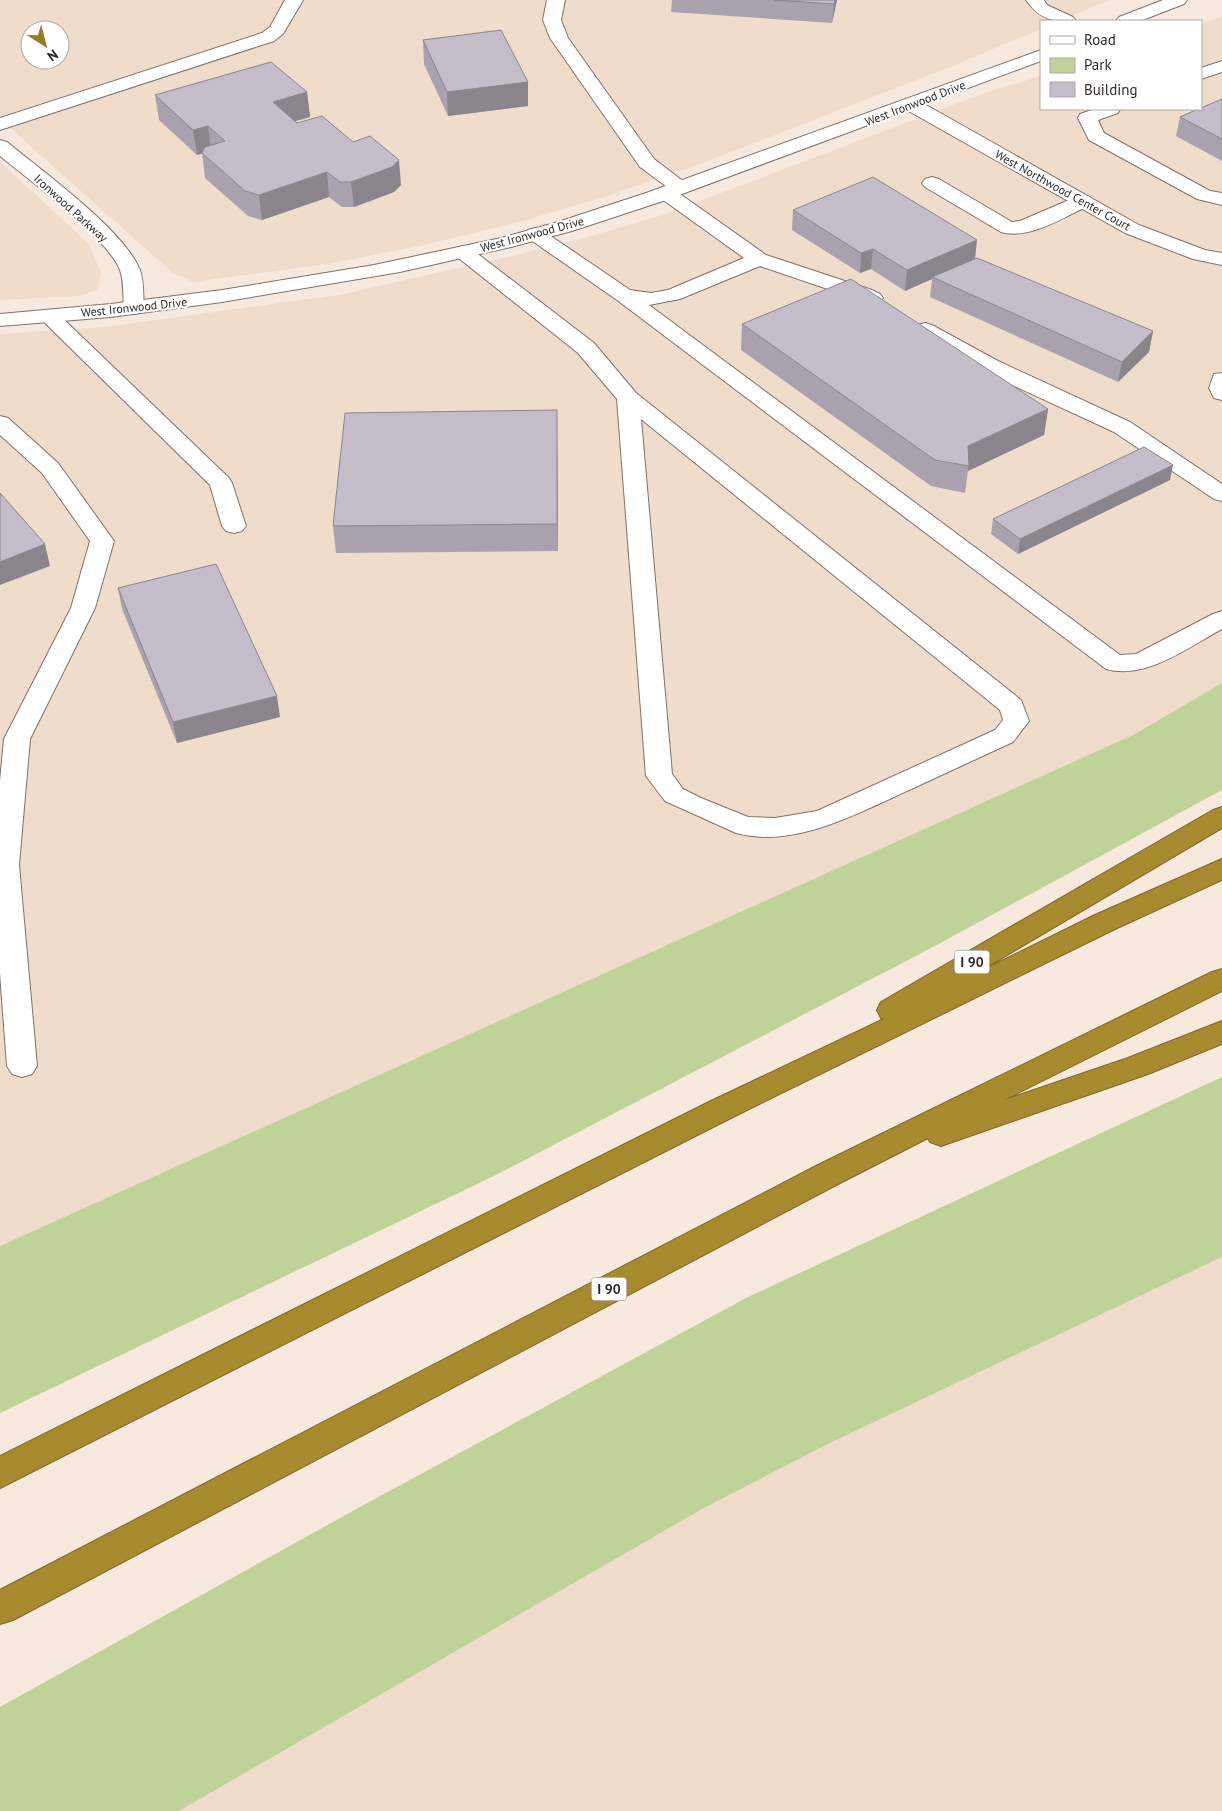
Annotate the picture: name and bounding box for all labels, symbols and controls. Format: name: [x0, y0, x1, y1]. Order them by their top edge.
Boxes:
north arrow: [20, 20, 70, 70]
legend: [1040, 20, 1202, 110]
text: Road: [1084, 30, 1116, 49]
text: N: [44, 46, 62, 66]
text: Park: [1084, 55, 1112, 74]
street label: West Ironwood Drive: [863, 77, 967, 129]
text: Building: [1084, 80, 1138, 99]
street label: West Northwood Center Court: [992, 146, 1134, 234]
street label: Ironwood Parkway: [31, 171, 111, 245]
street label: West Ironwood Drive: [479, 213, 585, 255]
street label: West Ironwood Drive: [80, 294, 188, 320]
road number: I 90: [954, 950, 990, 974]
road number: I 90: [592, 1278, 626, 1300]

